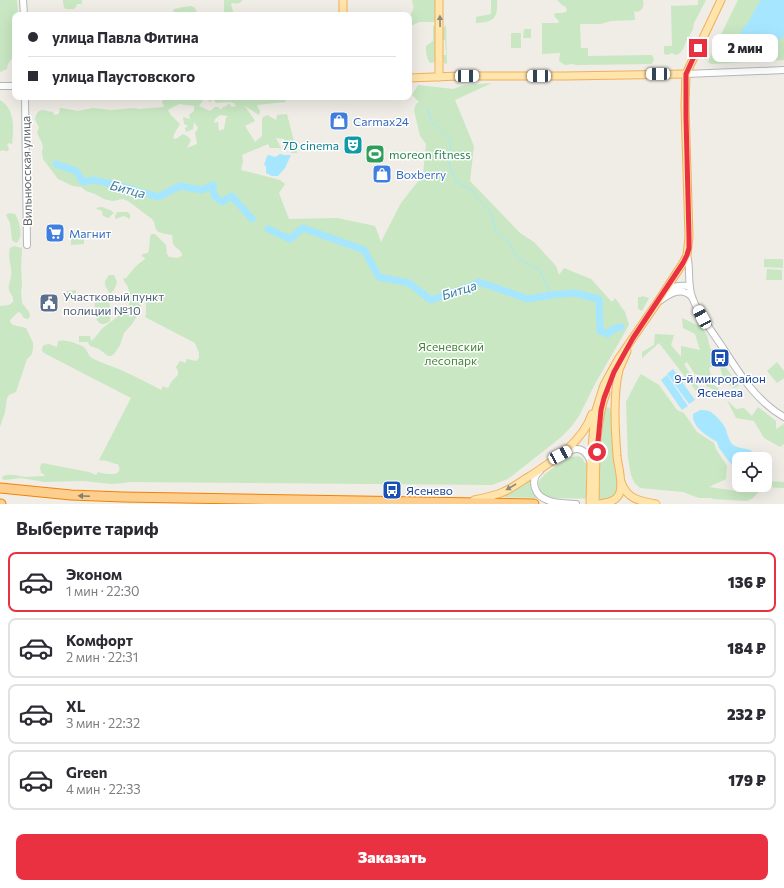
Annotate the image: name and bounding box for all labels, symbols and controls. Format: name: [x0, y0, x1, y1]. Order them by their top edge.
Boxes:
one-way arrow: [436, 15, 443, 27]
text: улица Павла Фитина: [52, 28, 199, 46]
callout: 2 мин: [712, 34, 778, 62]
route end: [689, 39, 707, 57]
text: 2 мин: [727, 40, 763, 56]
text: улица Паустовского: [52, 67, 195, 85]
car: [646, 68, 670, 80]
car: [455, 70, 479, 82]
car: [527, 70, 551, 82]
shop icon: Carmax24: [328, 110, 350, 132]
place label: Carmax24: [353, 114, 409, 128]
street label: Вильнюсская улица: [18, 116, 34, 226]
theatre icon: 7D cinema: [342, 134, 364, 156]
place label: 7D cinema: [283, 138, 339, 152]
sports icon: moreon fitness: [364, 143, 386, 165]
place label: moreon fitness: [389, 147, 471, 161]
shop icon: Boxberry: [371, 163, 393, 185]
place label: Boxberry: [396, 167, 446, 181]
water label: Битца: [109, 177, 148, 201]
supermarket icon: Магнит: [44, 222, 66, 244]
place label: Магнит: [69, 226, 112, 240]
water label: Битца: [439, 277, 479, 303]
place label: Участковый пункт полиции №10: [63, 289, 164, 317]
public building icon: Участковый пункт полиции №10: [38, 292, 60, 314]
car: [691, 304, 713, 330]
park label: Ясеневский лесопарк: [418, 339, 484, 367]
bus stop icon: 9-й микрорайон Ясенева: [709, 347, 731, 369]
place label: 9-й микрорайон Ясенева: [674, 371, 766, 399]
route start: [588, 443, 606, 461]
car: [547, 444, 573, 466]
map controls: [732, 452, 772, 492]
button: locate: [732, 452, 772, 492]
bus stop icon: Ясенево: [381, 479, 403, 501]
place label: Ясенево: [406, 483, 453, 497]
one-way arrow: [505, 484, 517, 491]
one-way arrow: [78, 492, 90, 499]
text: Выберите тариф: [16, 517, 159, 539]
icon: car: [18, 564, 54, 600]
text: Эконом: [66, 565, 122, 583]
text: 136 ₽: [728, 573, 766, 591]
text: 1 мин · 22:30: [66, 583, 140, 599]
icon: car: [18, 630, 54, 666]
text: Комфорт: [66, 631, 133, 649]
text: 184 ₽: [727, 639, 766, 657]
text: 2 мин · 22:31: [66, 649, 138, 665]
icon: car: [18, 696, 54, 732]
text: XL: [66, 697, 85, 715]
text: 232 ₽: [727, 705, 766, 723]
text: 3 мин · 22:32: [66, 715, 140, 731]
icon: car: [18, 762, 54, 798]
text: Green: [66, 763, 107, 781]
text: 179 ₽: [728, 771, 766, 789]
text: 4 мин · 22:33: [66, 781, 141, 797]
button: Заказать: [16, 834, 768, 880]

